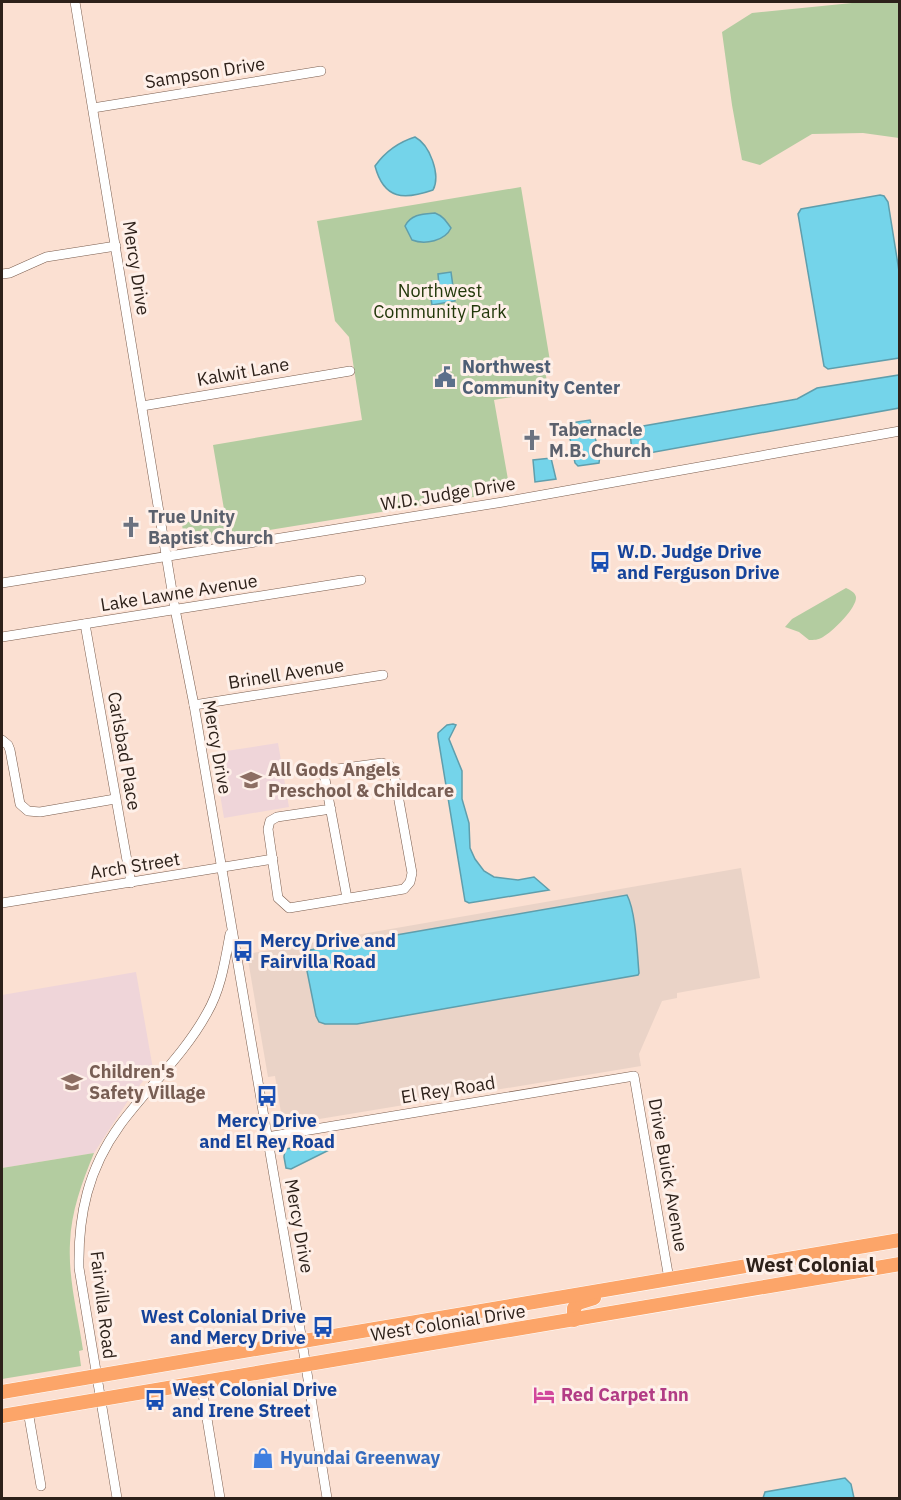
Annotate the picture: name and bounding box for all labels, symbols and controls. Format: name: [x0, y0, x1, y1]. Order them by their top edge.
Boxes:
street label: Sampson Drive: [143, 52, 267, 93]
street label: Mercy Drive: [118, 219, 155, 317]
park label: Northwest Community Park: [373, 279, 507, 323]
street label: Kalwit Lane: [195, 352, 291, 391]
place label: Northwest Community Center: [462, 355, 620, 399]
public building icon: Northwest Community Center: [433, 365, 457, 389]
place label: Tabernacle M.B. Church: [549, 418, 651, 462]
church icon: Tabernacle M.B. Church: [520, 428, 544, 452]
street label: W.D. Judge Drive: [379, 471, 517, 516]
place label: True Unity Baptist Church: [148, 505, 274, 549]
church icon: True Unity Baptist Church: [119, 515, 143, 539]
place label: W.D. Judge Drive and Ferguson Drive: [617, 540, 780, 584]
bus stop icon: W.D. Judge Drive and Ferguson Drive: [588, 550, 612, 574]
street label: Lake Lawne Avenue: [99, 569, 259, 616]
street label: Brinell Avenue: [226, 653, 346, 694]
street label: Carlsbad Place: [103, 690, 146, 812]
street label: Mercy Drive: [198, 698, 237, 796]
place label: All Gods Angels Preschool & Childcare: [268, 758, 454, 802]
school or university icon: All Gods Angels Preschool & Childcare: [239, 768, 263, 792]
street label: Arch Street: [88, 847, 182, 884]
place label: Mercy Drive and Fairvilla Road: [260, 929, 396, 973]
bus stop icon: Mercy Drive and Fairvilla Road: [231, 939, 255, 963]
place label: Children's Safety Village: [89, 1060, 206, 1104]
school or university icon: Children's Safety Village: [60, 1070, 84, 1094]
street label: El Rey Road: [399, 1071, 497, 1108]
bus stop icon: Mercy Drive and El Rey Road: [255, 1084, 279, 1108]
street label: Drive Buick Avenue: [644, 1096, 693, 1254]
place label: Mercy Drive and El Rey Road: [199, 1109, 335, 1153]
street label: Mercy Drive: [280, 1177, 319, 1275]
street label: Fairvilla Road: [85, 1250, 122, 1360]
district label: West Colonial: [745, 1251, 875, 1278]
street label: West Colonial Drive: [369, 1299, 527, 1346]
place label: West Colonial Drive and Mercy Drive: [141, 1305, 306, 1349]
bus stop icon: West Colonial Drive and Mercy Drive: [311, 1315, 335, 1339]
place label: West Colonial Drive and Irene Street: [172, 1378, 337, 1422]
hotel icon: Red Carpet Inn: [532, 1383, 556, 1407]
place label: Red Carpet Inn: [561, 1383, 689, 1406]
bus stop icon: West Colonial Drive and Irene Street: [143, 1388, 167, 1412]
shop icon: Hyundai Greenway: [251, 1446, 275, 1470]
place label: Hyundai Greenway: [280, 1446, 441, 1469]

